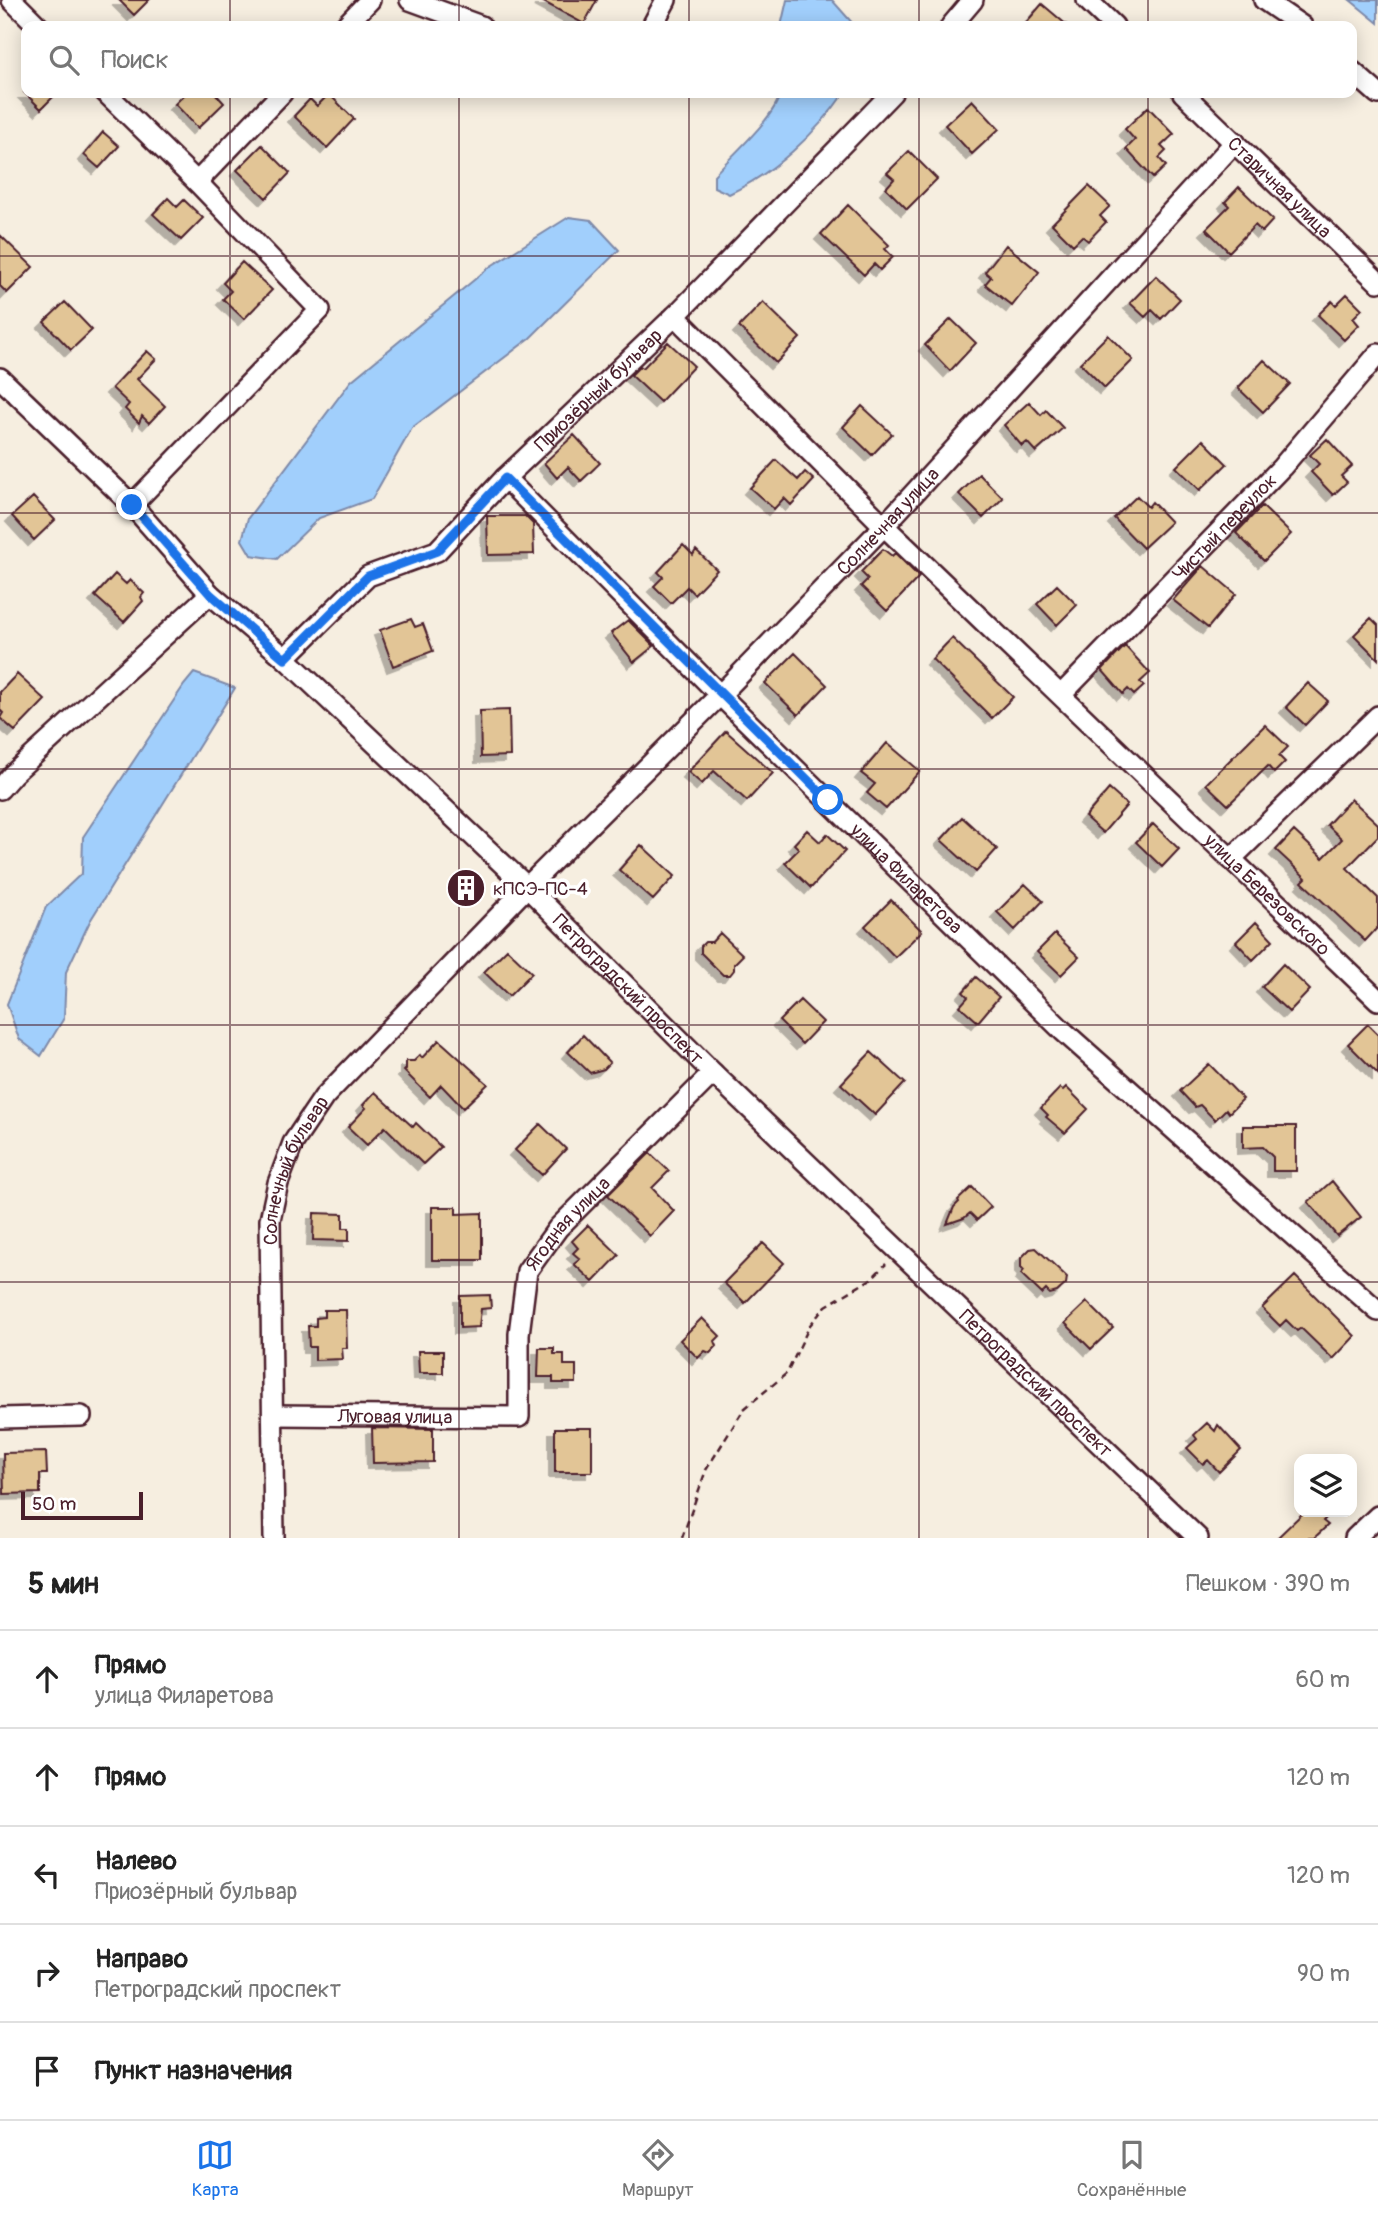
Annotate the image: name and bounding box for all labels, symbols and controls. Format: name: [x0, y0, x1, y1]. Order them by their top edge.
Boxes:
search box: [21, 21, 1357, 98]
icon: search: [45, 41, 83, 79]
text: Поиск: [101, 44, 169, 76]
street label: Старичная улица: [1222, 132, 1337, 244]
street label: Приозёрный бульвар: [530, 324, 667, 457]
street label: Солнечная улица: [832, 463, 945, 581]
street label: Чистый переулок: [1168, 469, 1282, 586]
route end: [116, 489, 147, 520]
route start: [812, 784, 843, 815]
street label: улица Филаретова: [844, 818, 967, 939]
street label: улица Березовского: [1198, 828, 1335, 961]
building icon: кПСЭ-ПС-4: [445, 867, 487, 909]
place label: кПСЭ-ПС-4: [493, 877, 588, 901]
street label: Петроградский проспект: [548, 909, 709, 1070]
street label: Солнечный бульвар: [259, 1092, 334, 1245]
street label: Ягодная улица: [520, 1172, 616, 1276]
street label: Петроградский проспект: [954, 1305, 1117, 1463]
street label: Луговая улица: [336, 1405, 453, 1429]
map controls: [1294, 1454, 1357, 1517]
button: layers: [1294, 1454, 1357, 1517]
scale bar: [21, 1489, 144, 1521]
text: 50 m: [32, 1492, 76, 1516]
text: 5 мин: [28, 1565, 99, 1602]
text: Пешком · 390 m: [1186, 1569, 1350, 1598]
text: Прямо: [95, 1649, 166, 1681]
icon: ahead: [28, 1660, 66, 1698]
text: 60 m: [1295, 1665, 1350, 1694]
text: улица Филаретова: [95, 1681, 274, 1710]
icon: ahead: [28, 1758, 66, 1796]
text: Прямо: [95, 1761, 166, 1793]
text: 120 m: [1287, 1763, 1350, 1792]
text: Налево: [95, 1845, 177, 1877]
icon: left: [28, 1856, 66, 1894]
text: 120 m: [1287, 1861, 1350, 1890]
text: Приозёрный бульвар: [95, 1877, 297, 1906]
text: Направо: [95, 1943, 188, 1975]
icon: right: [28, 1954, 66, 1992]
text: 90 m: [1297, 1959, 1350, 1988]
text: Петроградский проспект: [95, 1975, 341, 2004]
icon: arrive: [28, 2052, 66, 2090]
text: Пункт назначения: [95, 2055, 292, 2087]
tab: Карта: [192, 2136, 239, 2202]
tab: Маршрут: [622, 2136, 694, 2202]
tab: Сохранённые: [1077, 2136, 1186, 2202]

